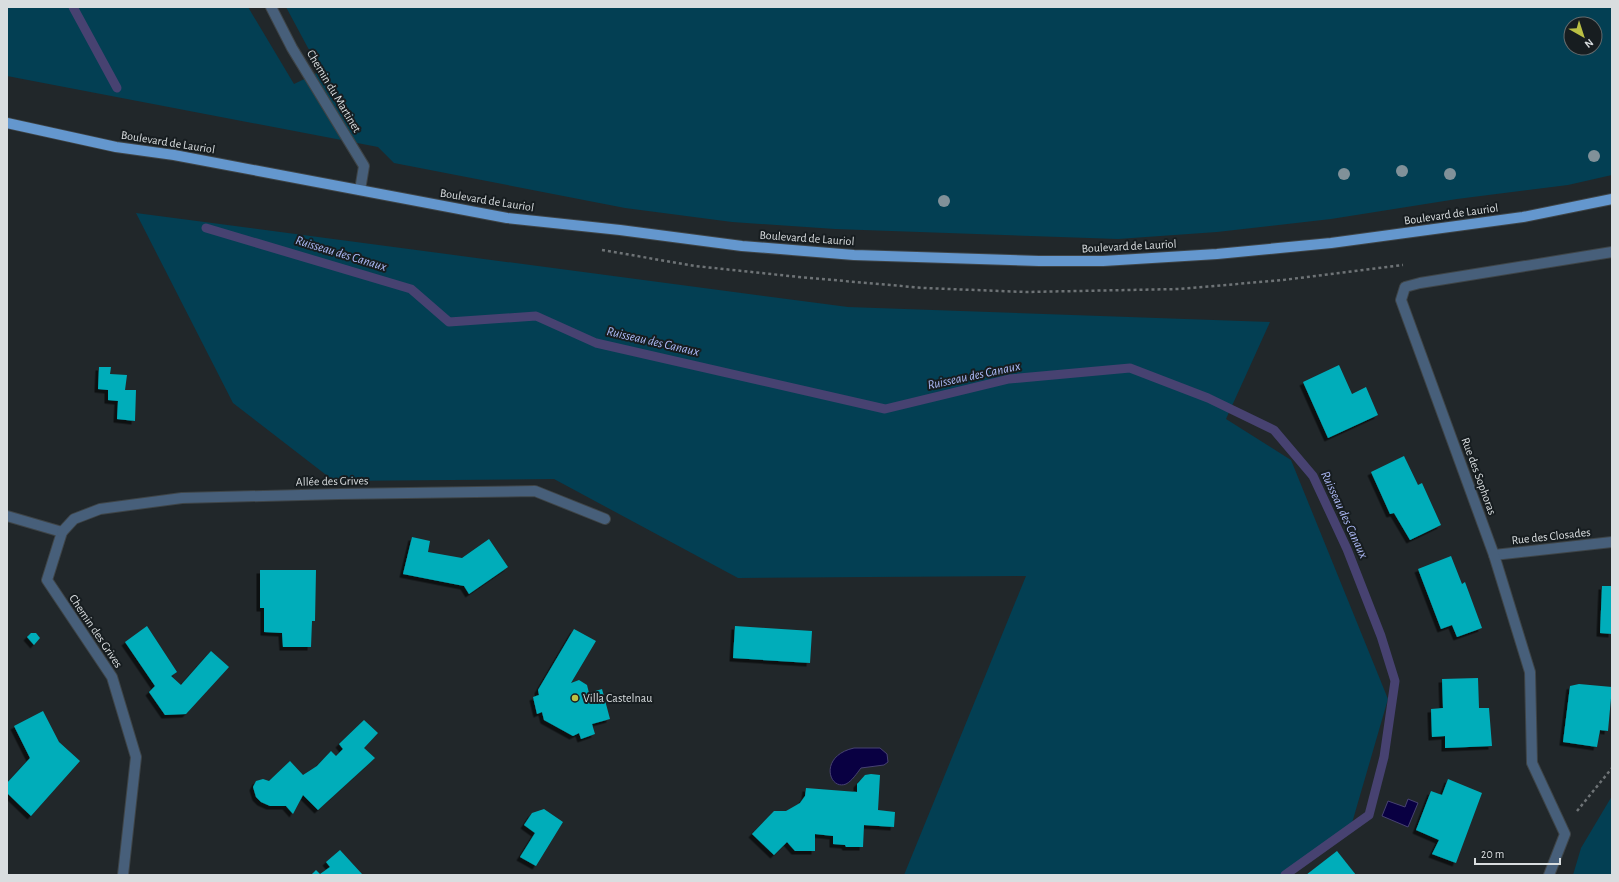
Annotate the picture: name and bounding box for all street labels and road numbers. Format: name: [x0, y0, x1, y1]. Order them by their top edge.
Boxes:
street label: Chemin du Martinet: [305, 48, 363, 134]
street label: Boulevard de Lauriol: [120, 129, 216, 155]
street label: Boulevard de Lauriol: [439, 187, 535, 213]
street label: Boulevard de Lauriol: [1403, 201, 1499, 227]
street label: Boulevard de Lauriol: [759, 229, 855, 247]
street label: Boulevard de Lauriol: [1081, 238, 1177, 254]
street label: Rue des Sophoras: [1459, 436, 1499, 516]
street label: Allée des Grives: [296, 474, 368, 488]
street label: Rue des Closades: [1511, 526, 1591, 546]
street label: Chemin des Grives: [67, 592, 125, 670]

